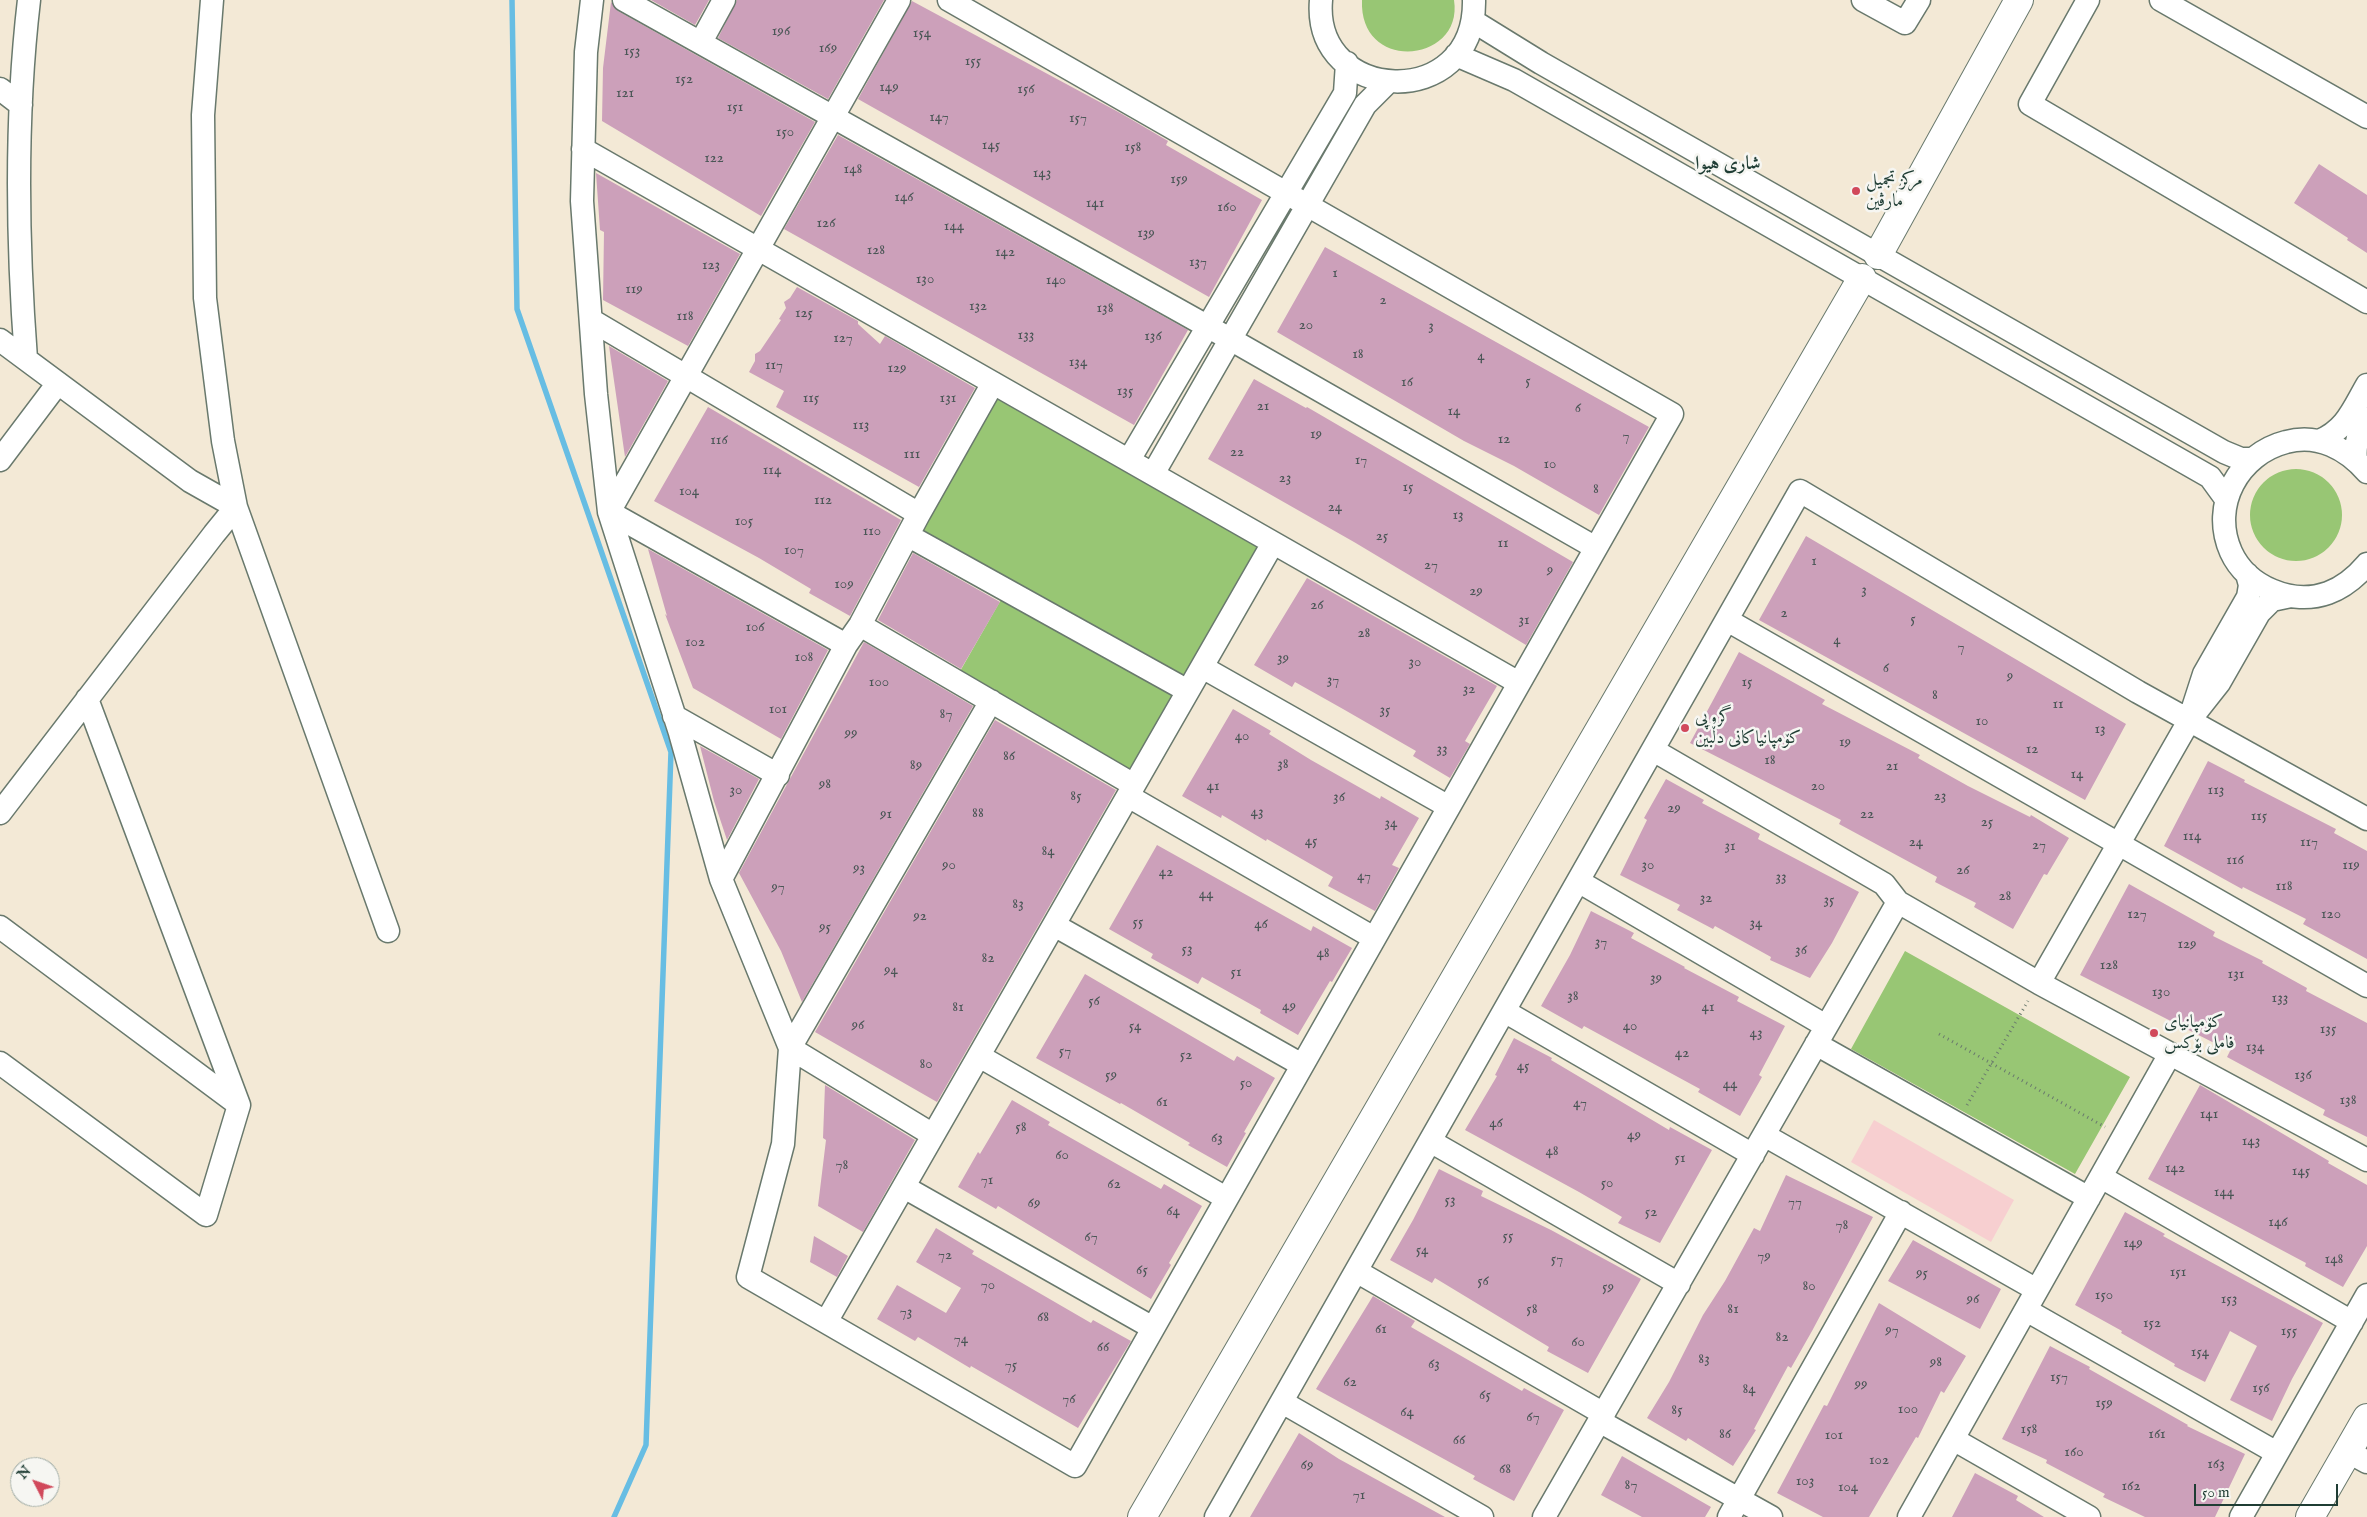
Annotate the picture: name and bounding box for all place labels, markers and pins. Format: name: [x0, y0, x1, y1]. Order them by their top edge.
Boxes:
place label: مركز تجميل مارڤین: [1866, 170, 1923, 212]
marker: مركز تجميل مارڤین: [1850, 185, 1862, 197]
place label: گروپی کۆمپانیاکانی دڵبین: [1695, 707, 1801, 750]
marker: گروپی کۆمپانیاکانی دڵبین: [1679, 722, 1691, 734]
place label: کۆمپانیای فاملی بۆکس: [2164, 1012, 2235, 1054]
marker: کۆمپانیای فاملی بۆکس: [2148, 1027, 2160, 1039]

